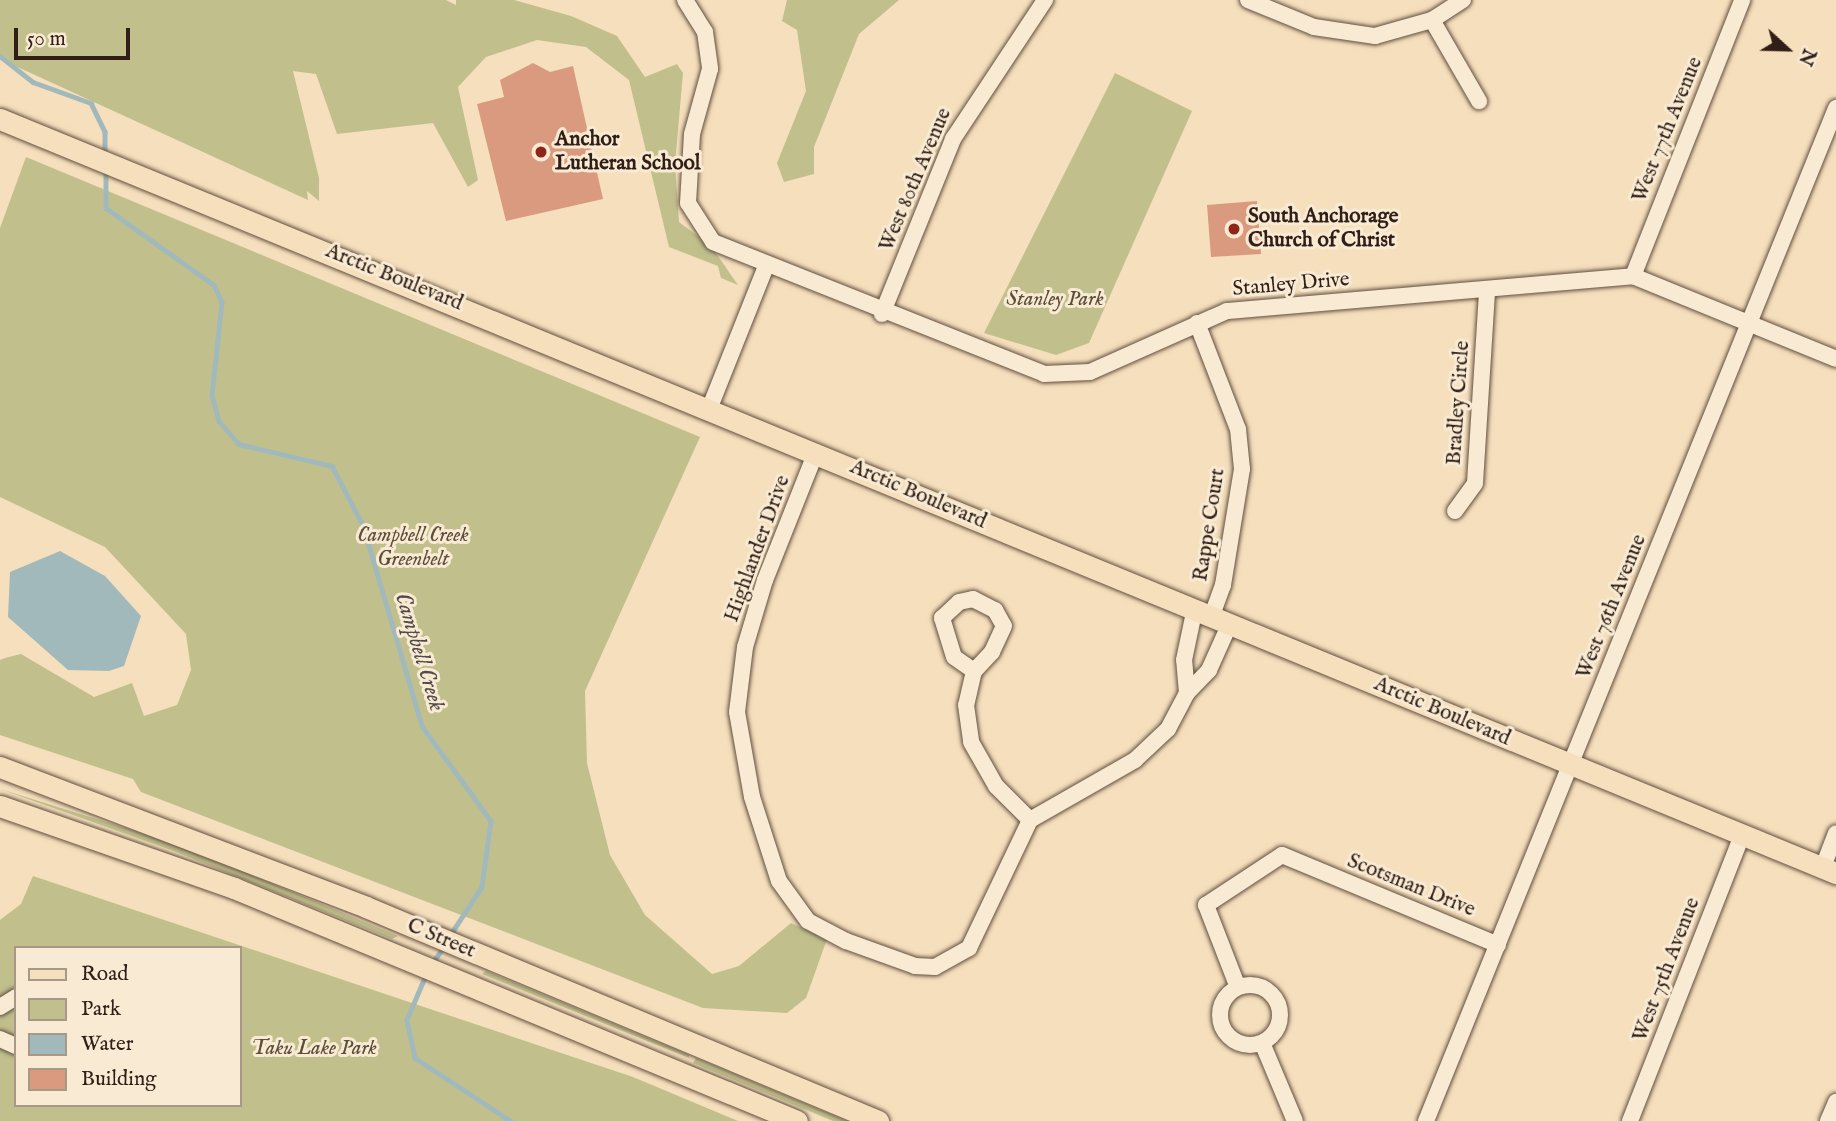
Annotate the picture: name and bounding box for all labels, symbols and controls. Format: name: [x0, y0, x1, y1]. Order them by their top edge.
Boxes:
scale bar: [18, 14, 133, 58]
north arrow: [1752, 14, 1822, 84]
text: 50 m: [27, 26, 66, 53]
text: N: [1792, 45, 1821, 69]
street label: West 77th Avenue: [1627, 54, 1709, 206]
street label: West 80th Avenue: [874, 104, 958, 256]
place label: Anchor Lutheran School: [555, 127, 701, 177]
marker: Anchor Lutheran School: [533, 144, 549, 160]
place label: South Anchorage Church of Christ: [1248, 204, 1398, 254]
marker: South Anchorage Church of Christ: [1226, 221, 1242, 237]
street label: Arctic Boulevard: [322, 239, 466, 317]
street label: Stanley Drive: [1231, 267, 1351, 303]
park label: Stanley Park: [1006, 287, 1104, 313]
street label: Bradley Circle: [1442, 340, 1476, 466]
street label: Arctic Boulevard: [846, 455, 990, 535]
street label: Rappe Court: [1189, 467, 1231, 583]
street label: Highlander Drive: [720, 472, 796, 626]
park label: Campbell Creek Greenbelt: [357, 523, 469, 573]
street label: West 76th Avenue: [1572, 531, 1652, 683]
water label: Campbell Creek: [388, 590, 450, 714]
street label: Arctic Boulevard: [1370, 672, 1514, 752]
street label: Scotsman Drive: [1343, 849, 1479, 923]
street label: West 75th Avenue: [1628, 894, 1706, 1046]
street label: C Street: [403, 913, 479, 965]
legend: [14, 946, 242, 1107]
text: Road: [81, 961, 128, 988]
text: Park: [81, 996, 121, 1023]
text: Water: [81, 1031, 133, 1058]
park label: Taku Lake Park: [251, 1036, 377, 1062]
text: Building: [81, 1066, 156, 1093]

